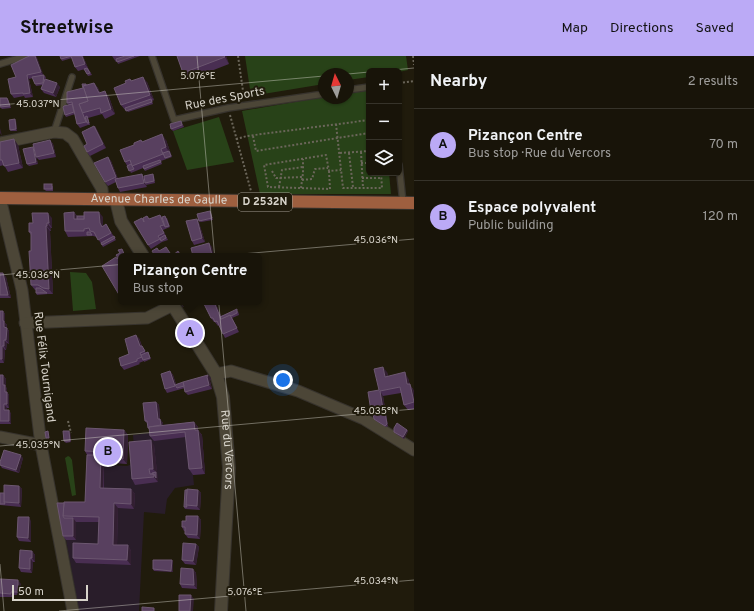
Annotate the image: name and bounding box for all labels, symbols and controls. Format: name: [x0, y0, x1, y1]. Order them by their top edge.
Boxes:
text: Streetwise: [20, 16, 113, 40]
text: Map: [562, 20, 588, 37]
text: Directions: [610, 20, 674, 37]
text: Saved: [696, 20, 734, 37]
north arrow: [318, 68, 354, 104]
map controls: [366, 68, 402, 176]
button: +: [366, 68, 402, 104]
text: 5.076°E: [180, 70, 216, 83]
text: Nearby: [430, 71, 487, 93]
text: 2 results: [688, 74, 738, 90]
street label: Rue des Sports: [184, 83, 266, 115]
text: 45.037°N: [16, 98, 60, 111]
button: −: [366, 104, 402, 140]
text: Pizançon Centre: [468, 127, 583, 146]
text: A: [438, 137, 448, 153]
text: 70 m: [709, 137, 738, 153]
button: layers: [366, 140, 402, 176]
text: Bus stop · Rue du Vercors: [468, 146, 611, 162]
street label: Avenue Charles de Gaulle: [90, 191, 227, 209]
road number: D 2532N: [238, 193, 292, 211]
text: Espace polyvalent: [468, 199, 596, 218]
text: B: [439, 209, 447, 225]
text: 120 m: [703, 209, 738, 225]
text: Public building: [468, 218, 554, 234]
text: 45.036°N: [354, 234, 398, 247]
popup: [118, 253, 262, 305]
text: Pizançon Centre: [133, 262, 247, 281]
text: 45.036°N: [16, 269, 60, 282]
text: Bus stop: [133, 281, 183, 297]
street label: Rue Félix Tournigand: [29, 311, 59, 423]
pin: A: [177, 318, 203, 348]
your location: [273, 370, 293, 390]
text: 45.035°N: [354, 405, 398, 418]
street label: Rue du Vercors: [216, 409, 237, 490]
pin: B: [95, 437, 121, 467]
text: 45.035°N: [16, 439, 60, 452]
text: 45.034°N: [354, 575, 398, 588]
scale bar: [12, 583, 88, 602]
text: 50 m: [18, 585, 44, 599]
text: 5.076°E: [227, 586, 263, 599]

